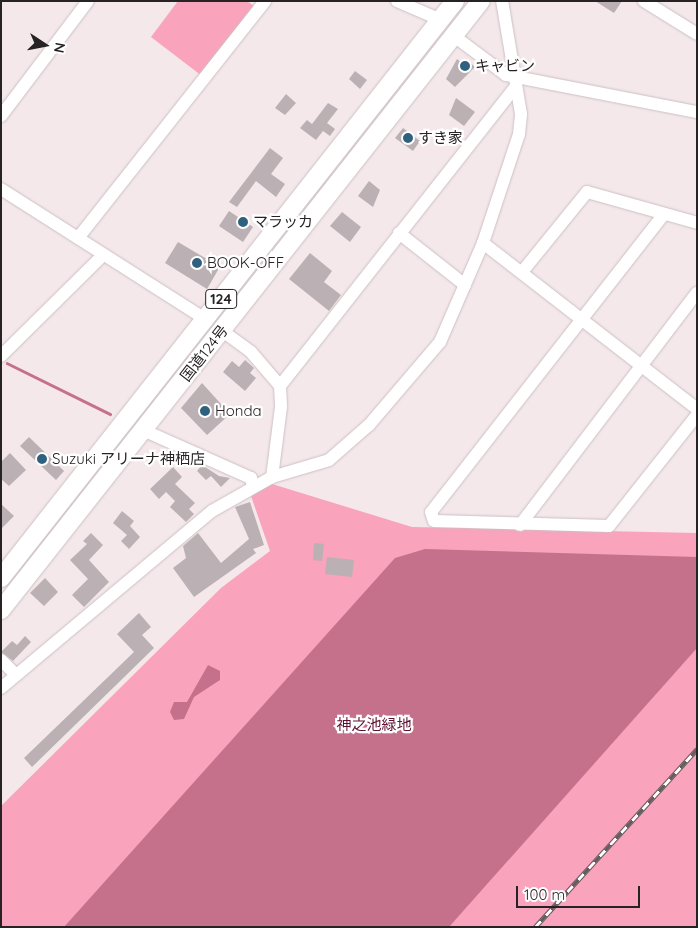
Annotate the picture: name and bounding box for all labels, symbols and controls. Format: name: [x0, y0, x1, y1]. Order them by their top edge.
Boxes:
north arrow: [20, 20, 70, 70]
text: N: [50, 41, 70, 55]
place label: キャビン: [475, 57, 535, 75]
marker: キャビン: [459, 60, 471, 72]
place label: すき家: [418, 129, 463, 147]
marker: すき家: [402, 132, 414, 144]
place label: マラッカ: [253, 213, 313, 231]
marker: マラッカ: [237, 216, 249, 228]
place label: BOOK-OFF: [207, 254, 284, 272]
marker: BOOK-OFF: [191, 257, 203, 269]
road number: 124: [205, 288, 237, 310]
street label: 国道124号: [176, 321, 232, 385]
place label: Honda: [215, 402, 262, 420]
marker: Honda: [199, 405, 211, 417]
place label: Suzuki アリーナ神栖店: [52, 450, 205, 468]
marker: Suzuki アリーナ神栖店: [36, 453, 48, 465]
park label: 神之池緑地: [337, 716, 411, 734]
scale bar: [518, 876, 642, 908]
text: 100 m: [524, 885, 565, 904]

